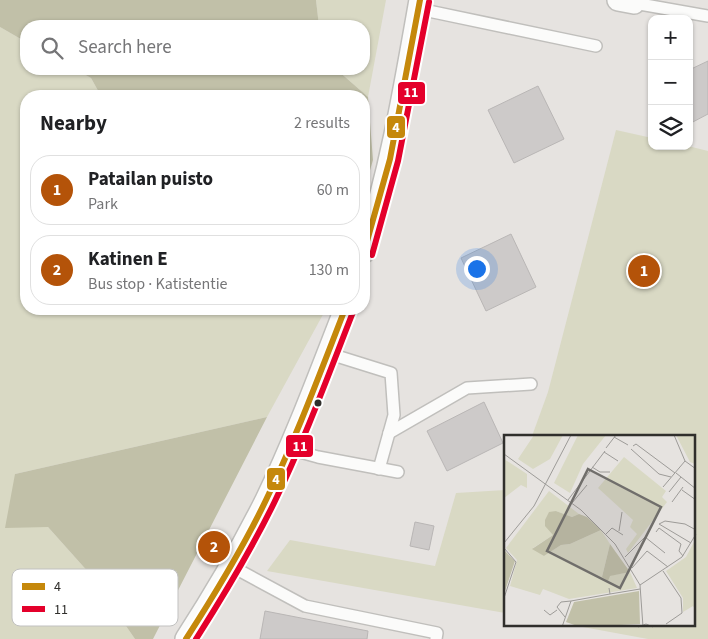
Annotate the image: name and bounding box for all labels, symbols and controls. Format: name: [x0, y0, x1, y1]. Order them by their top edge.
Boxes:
map controls: [648, 15, 693, 150]
button: +: [648, 15, 693, 60]
search box: [20, 20, 370, 75]
icon: search: [38, 34, 66, 62]
text: Search here: [78, 34, 172, 61]
button: −: [648, 60, 693, 105]
line badge: 11: [397, 81, 426, 105]
text: 11: [404, 83, 418, 103]
button: layers: [648, 105, 693, 150]
text: Nearby: [40, 108, 107, 138]
text: 2 results: [294, 112, 350, 134]
line badge: 4: [386, 115, 406, 139]
text: 4: [392, 118, 400, 138]
text: Patailan puisto: [88, 166, 213, 193]
text: 1: [53, 179, 61, 201]
text: 60 m: [317, 179, 349, 201]
text: Park: [88, 193, 118, 215]
text: Katinen E: [88, 246, 168, 273]
pin: 1: [628, 252, 660, 290]
your location: [464, 256, 490, 282]
text: 2: [53, 259, 61, 281]
text: 130 m: [309, 259, 349, 281]
text: Bus stop · Katistentie: [88, 273, 228, 295]
unlabelled marker: [313, 398, 323, 408]
line badge: 11: [285, 434, 314, 458]
inset map: [504, 435, 696, 626]
text: 11: [293, 437, 307, 457]
line badge: 4: [266, 467, 286, 491]
text: 4: [272, 470, 280, 490]
pin: 2: [198, 528, 230, 566]
legend: [12, 569, 178, 626]
text: 4: [54, 577, 61, 597]
text: 11: [54, 600, 68, 620]

